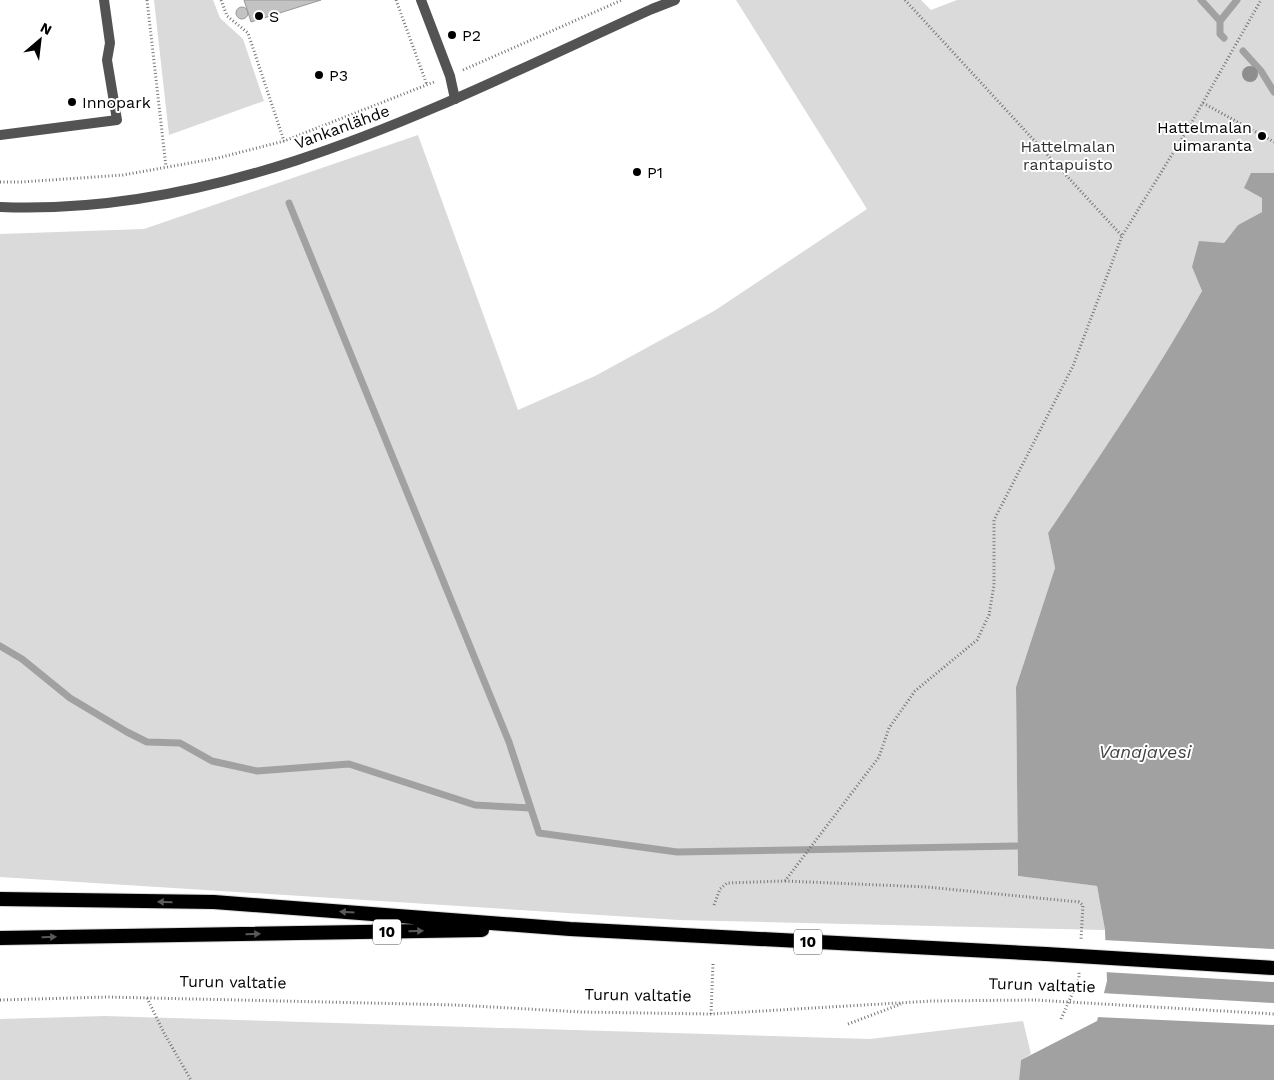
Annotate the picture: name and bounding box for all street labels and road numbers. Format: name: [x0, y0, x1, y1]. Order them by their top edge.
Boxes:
street label: Vankanlähde: [292, 101, 392, 153]
road number: 10: [373, 920, 401, 944]
road number: 10: [794, 930, 822, 954]
street label: Turun valtatie: [179, 972, 287, 992]
street label: Turun valtatie: [988, 974, 1096, 996]
street label: Turun valtatie: [584, 985, 692, 1005]

